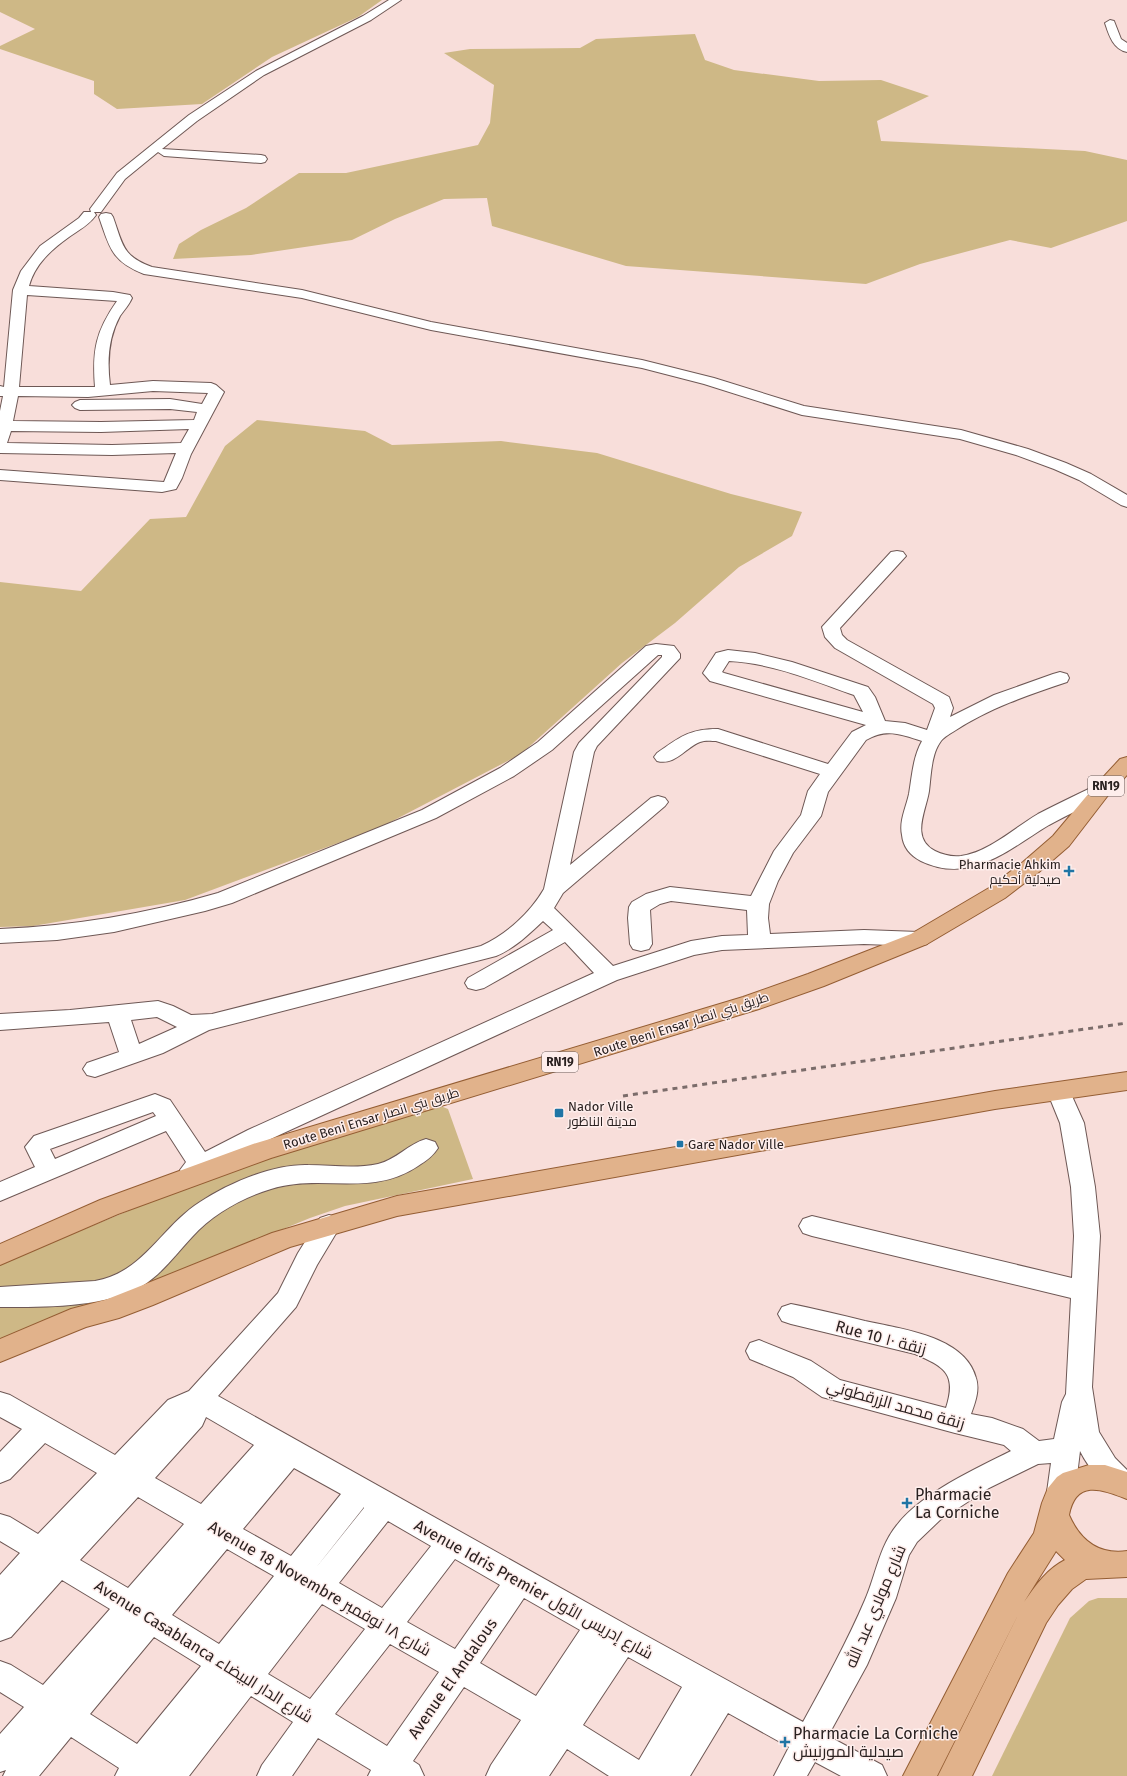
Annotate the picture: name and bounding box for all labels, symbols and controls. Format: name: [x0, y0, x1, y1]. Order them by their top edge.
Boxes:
road number: RN19: [1088, 776, 1124, 796]
place label: Pharmacie Ahkim صيدلية أحكيم: [959, 857, 1061, 889]
marker: Pharmacie Ahkim صيدلية أحكيم: [1064, 866, 1074, 876]
street label: Route Beni Ensar طريق بني انصار: [592, 989, 772, 1063]
road number: RN19: [542, 1052, 578, 1072]
street label: Route Beni Ensar طريق بني انصار: [281, 1085, 462, 1155]
place label: Nador Ville مدينة الناظور: [567, 1099, 637, 1129]
marker: Nador Ville مدينة الناظور: [553, 1107, 565, 1119]
place label: Gare Nador Ville: [688, 1137, 784, 1152]
marker: Gare Nador Ville: [675, 1139, 685, 1149]
street label: Rue 10 زنقة ١٠: [833, 1316, 928, 1359]
street label: زنقة محمد الزرقطوني: [824, 1376, 967, 1437]
place label: Pharmacie La Corniche: [915, 1485, 1000, 1522]
marker: Pharmacie La Corniche: [902, 1498, 912, 1508]
street label: Avenue Idris Premier شارع إدريس الأول: [410, 1516, 656, 1665]
street label: Avenue 18 Novembre شارع ١٨ نوفمبر: [204, 1517, 434, 1662]
street label: شارع مولاي عبد الله: [840, 1541, 914, 1672]
street label: Avenue Casablanca شارع الدار البيضاء: [90, 1576, 316, 1728]
street label: Avenue El Andalous: [404, 1615, 501, 1742]
place label: Pharmacie La Corniche صيدلية المورنيش: [793, 1724, 958, 1762]
marker: Pharmacie La Corniche صيدلية المورنيش: [780, 1737, 790, 1747]

